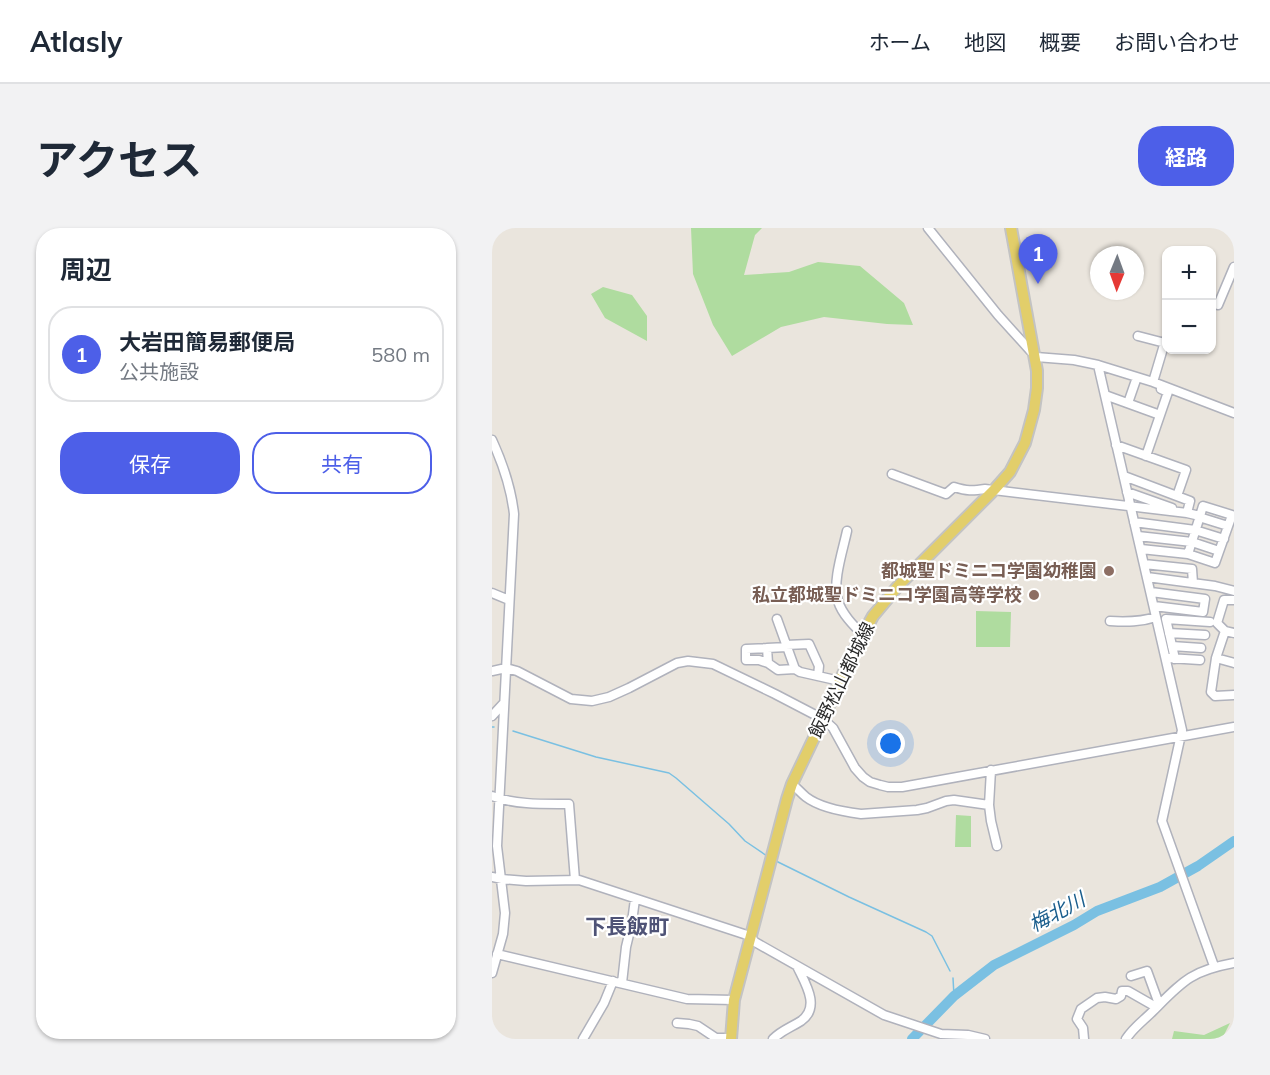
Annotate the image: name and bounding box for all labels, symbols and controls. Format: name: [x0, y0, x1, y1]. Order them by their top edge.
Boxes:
text: Atlasly: [30, 24, 122, 59]
text: ホーム: [869, 29, 931, 55]
text: 地図: [964, 29, 1006, 55]
text: 概要: [1039, 29, 1081, 55]
text: お問い合わせ: [1114, 29, 1240, 55]
button: 経路: [1138, 126, 1234, 186]
text: アクセス: [36, 133, 202, 186]
pin: 1: [1018, 235, 1058, 284]
north arrow: [1090, 246, 1144, 300]
map controls: [1162, 246, 1216, 354]
button: +: [1162, 246, 1216, 300]
text: 周辺: [60, 253, 112, 286]
button: −: [1162, 300, 1216, 354]
text: 大岩田簡易郵便局: [119, 328, 295, 356]
text: 1: [76, 342, 88, 367]
text: 580 m: [371, 342, 430, 367]
text: 公共施設: [119, 359, 199, 384]
button: 保存: [60, 432, 240, 494]
button: 共有: [252, 432, 432, 494]
place label: 都城聖ドミニコ学園幼稚園: [881, 559, 1097, 582]
marker: 都城聖ドミニコ学園幼稚園: [1102, 564, 1116, 578]
place label: 私立都城聖ドミニコ学園高等学校: [752, 583, 1022, 606]
marker: 私立都城聖ドミニコ学園高等学校: [1027, 588, 1041, 602]
street label: 飯野松山都城線: [804, 618, 880, 741]
your location: [876, 729, 905, 758]
water label: 梅北川: [1024, 885, 1091, 937]
district label: 下長飯町: [585, 913, 669, 939]

